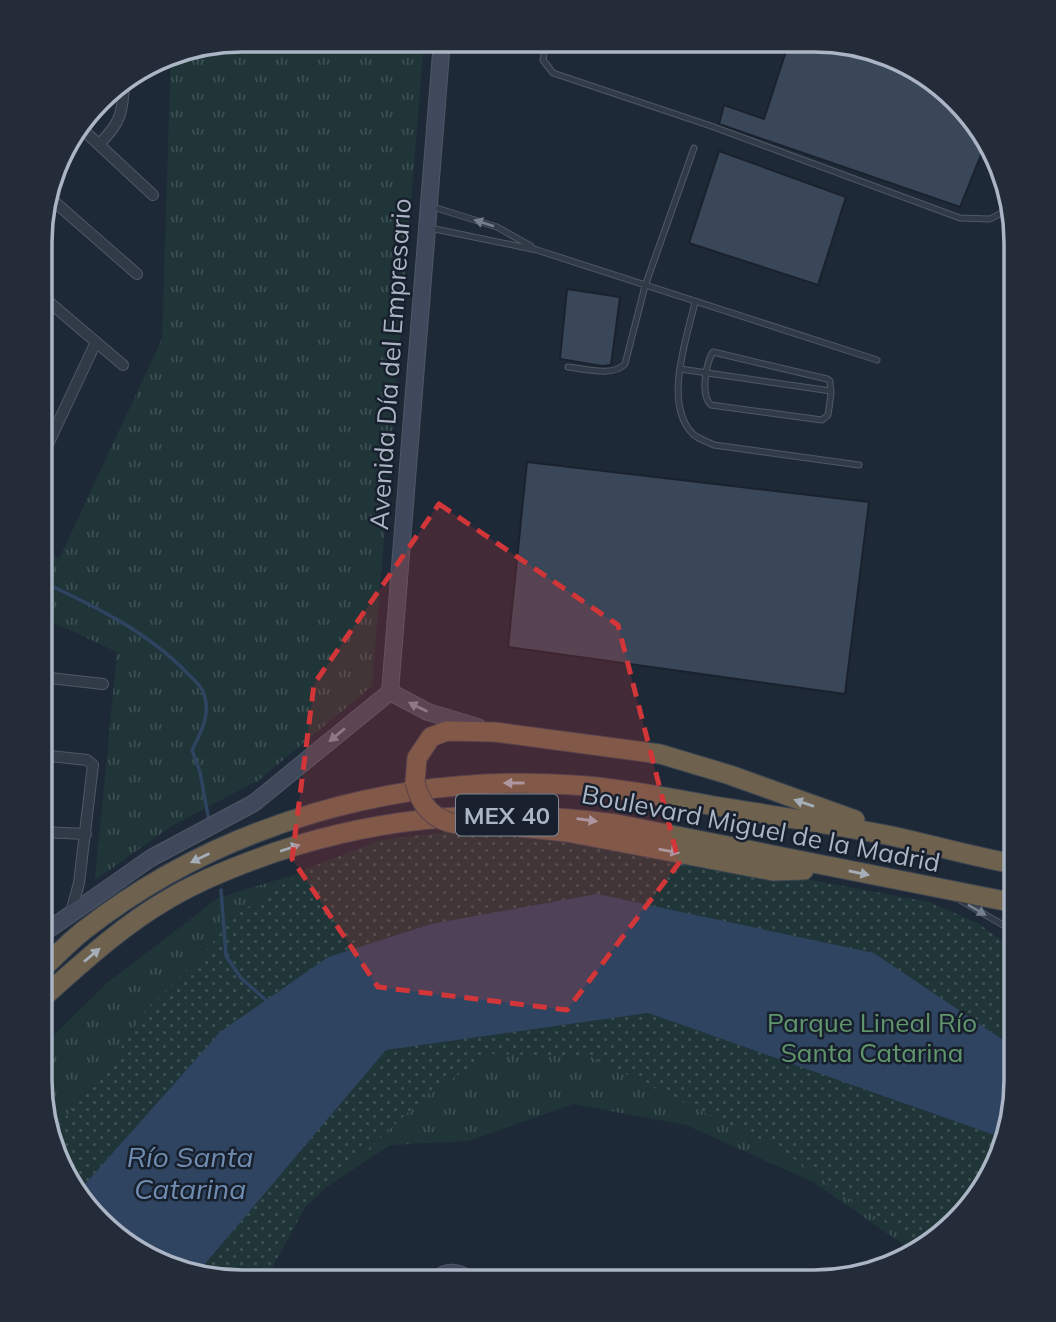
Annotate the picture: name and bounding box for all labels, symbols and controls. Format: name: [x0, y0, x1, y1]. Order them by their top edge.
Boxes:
street label: Avenida Día del Empresario: [362, 197, 418, 531]
one-way arrow: [473, 217, 494, 227]
one-way arrow: [408, 701, 428, 713]
one-way arrow: [328, 727, 345, 742]
one-way arrow: [502, 777, 524, 789]
street label: Boulevard Miguel de la Madrid: [579, 777, 943, 879]
road number: MEX 40: [456, 794, 558, 836]
one-way arrow: [793, 797, 814, 808]
one-way arrow: [576, 815, 598, 826]
one-way arrow: [280, 842, 301, 852]
one-way arrow: [658, 846, 680, 857]
one-way arrow: [190, 853, 210, 864]
one-way arrow: [848, 868, 870, 879]
one-way arrow: [968, 904, 987, 916]
one-way arrow: [83, 948, 100, 963]
park label: Parque Lineal Río Santa Catarina: [767, 1006, 977, 1069]
water label: Río Santa Catarina: [127, 1139, 253, 1206]

